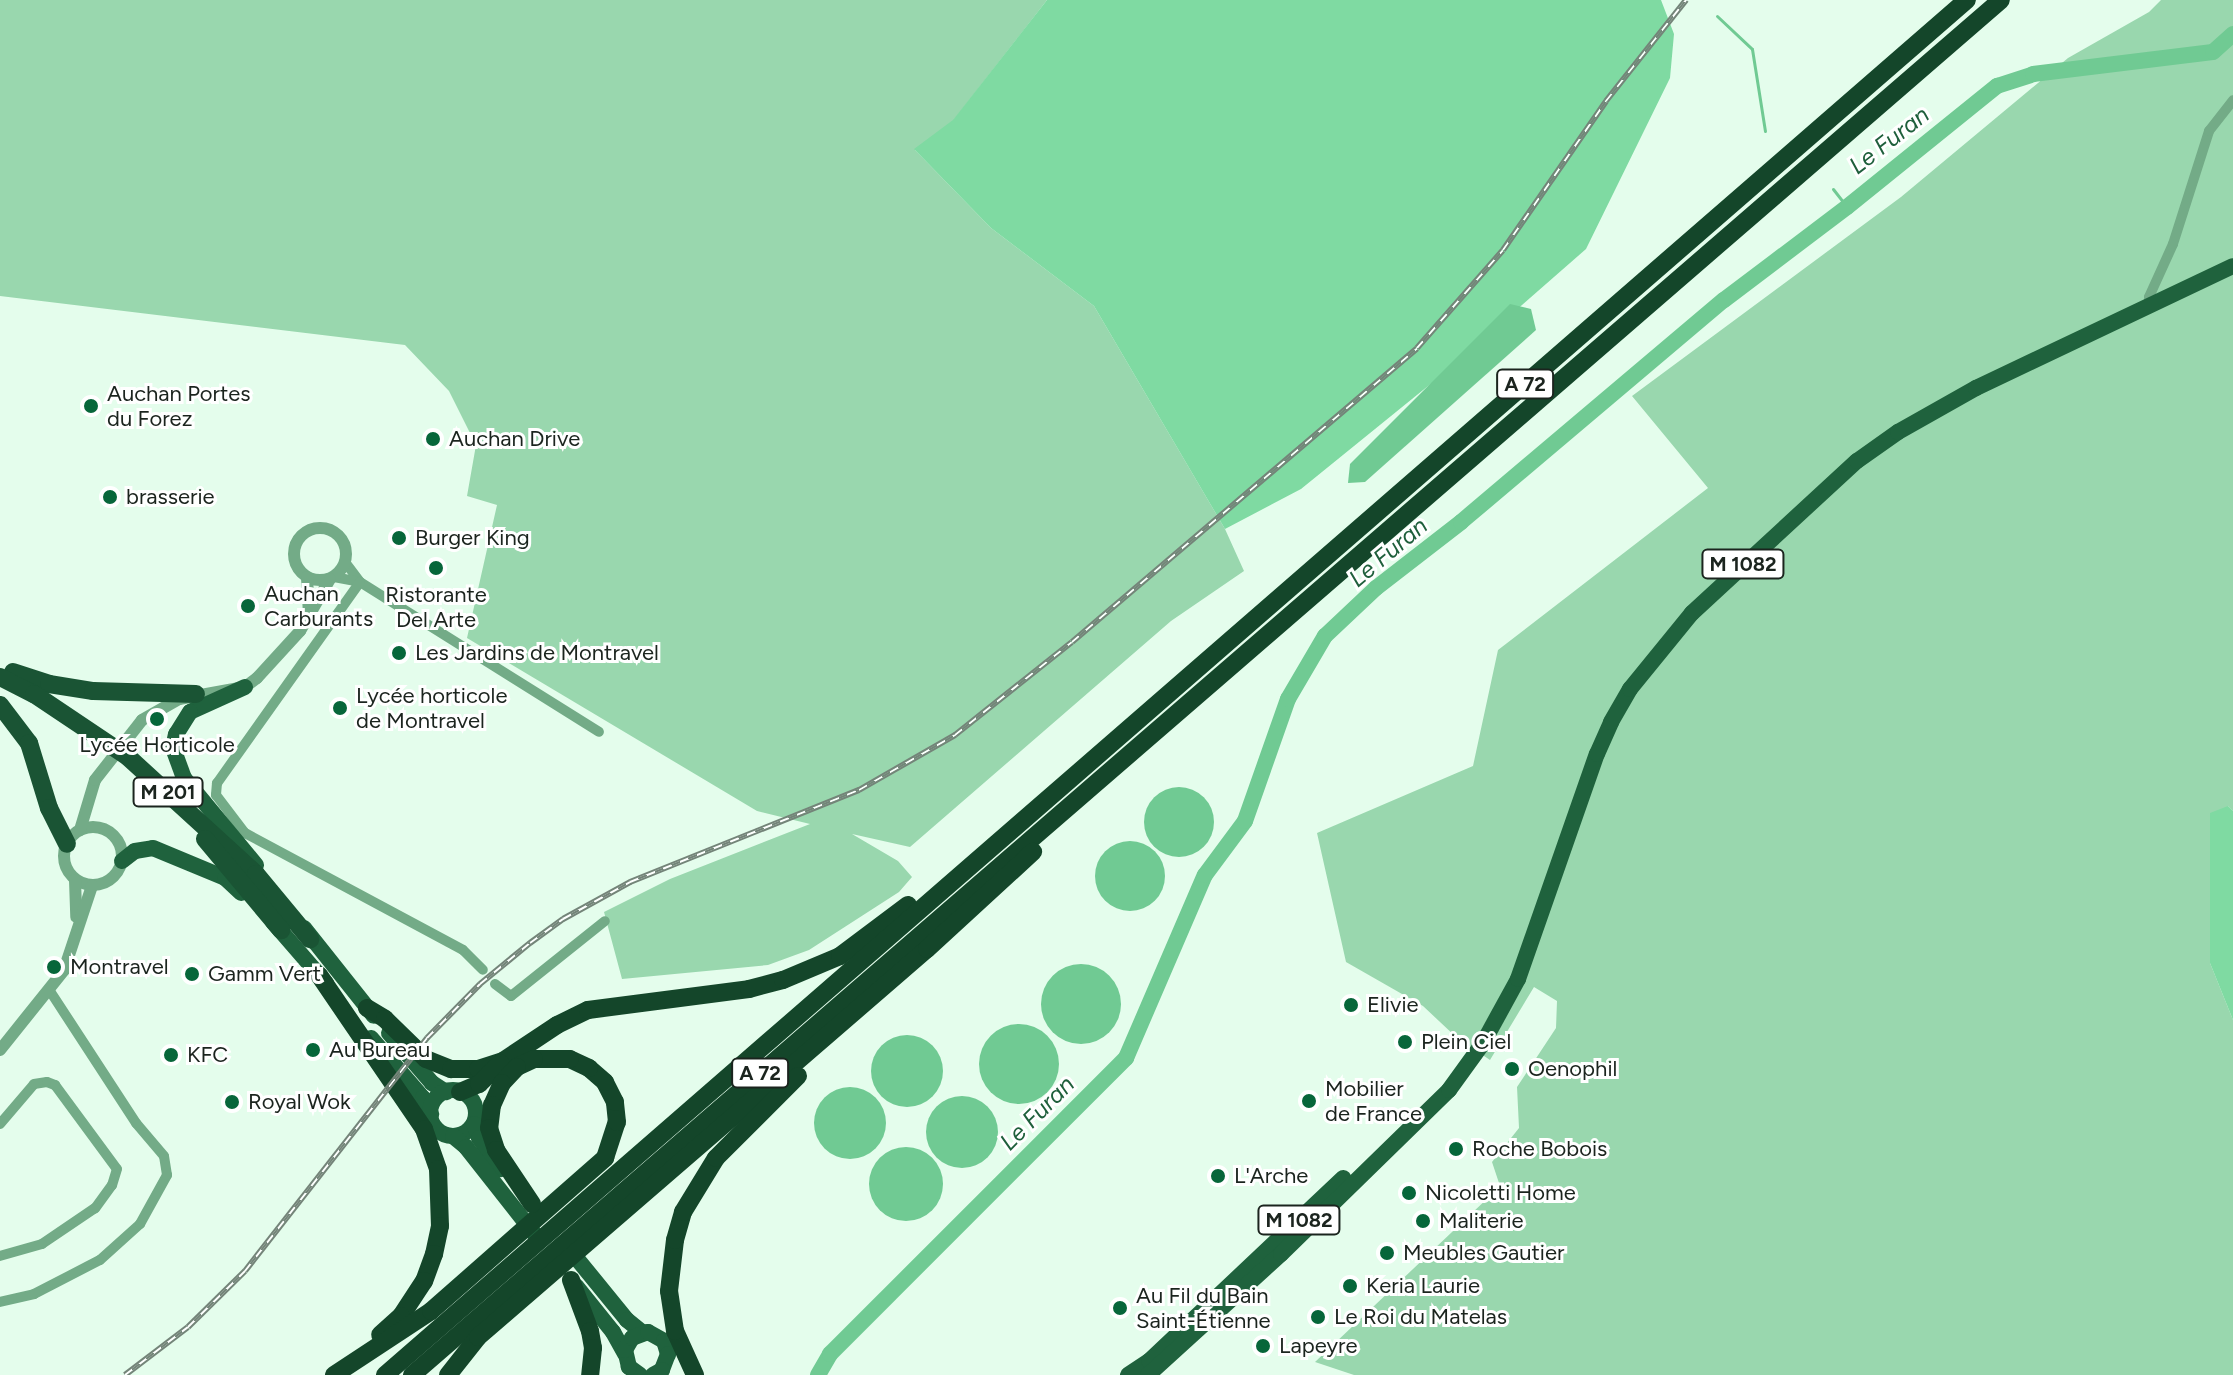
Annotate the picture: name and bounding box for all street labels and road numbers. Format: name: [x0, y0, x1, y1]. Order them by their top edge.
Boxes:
road number: A 72: [1495, 368, 1555, 400]
road number: M 1082: [1701, 548, 1785, 580]
road number: M 201: [132, 776, 204, 808]
road number: A 72: [730, 1057, 790, 1089]
road number: M 1082: [1257, 1204, 1341, 1236]

